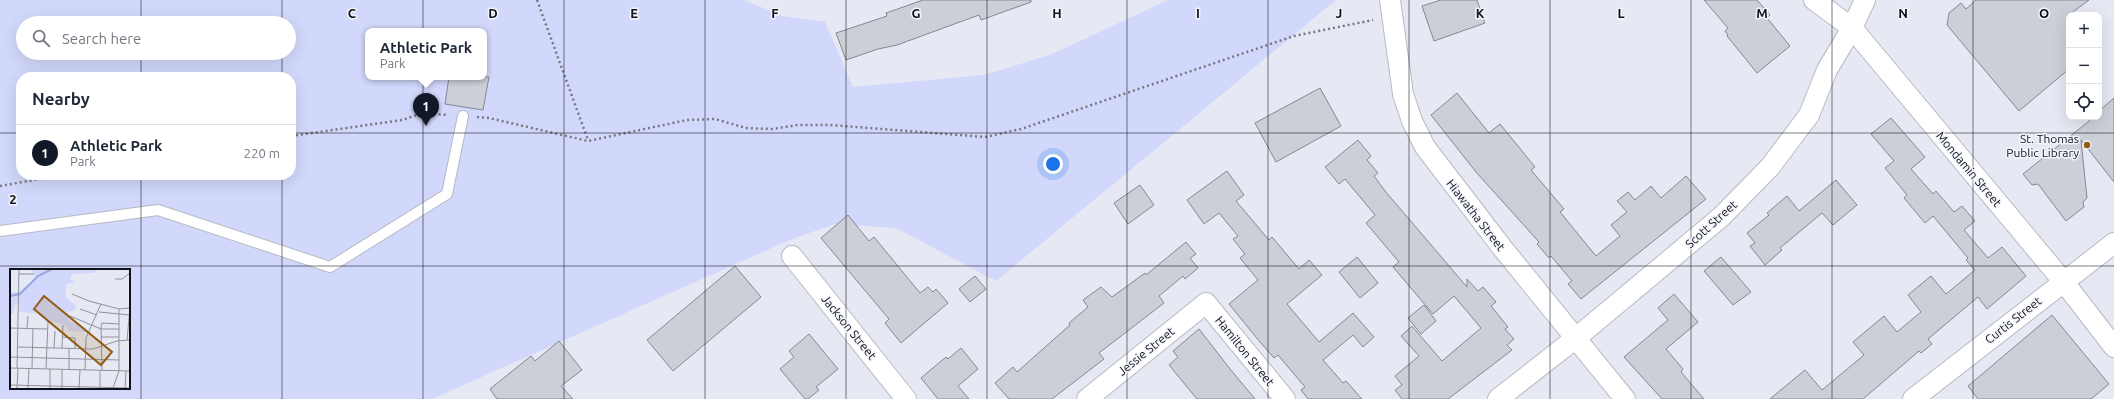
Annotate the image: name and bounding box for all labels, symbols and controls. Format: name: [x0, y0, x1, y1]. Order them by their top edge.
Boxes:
text: C: [348, 6, 357, 20]
text: D: [488, 6, 498, 20]
text: E: [630, 6, 638, 20]
text: F: [771, 6, 779, 20]
text: G: [912, 6, 921, 20]
text: H: [1052, 6, 1062, 20]
text: I: [1196, 6, 1200, 20]
text: J: [1336, 6, 1342, 20]
text: K: [1476, 6, 1485, 20]
text: L: [1617, 6, 1625, 20]
text: M: [1756, 6, 1768, 20]
text: N: [1898, 6, 1908, 20]
text: O: [2039, 6, 2049, 20]
map controls: [2066, 12, 2102, 120]
button: +: [2066, 12, 2102, 48]
search box: [16, 16, 296, 60]
icon: search: [30, 27, 52, 49]
popup: [365, 28, 487, 80]
text: Search here: [62, 30, 141, 47]
text: Athletic Park: [380, 39, 472, 56]
button: −: [2066, 48, 2102, 84]
text: Park: [380, 56, 406, 70]
button: locate: [2066, 84, 2102, 120]
text: Nearby: [32, 89, 90, 108]
pin: 1: [413, 93, 439, 126]
street label: Mondamin Street: [1934, 129, 2004, 209]
place label: St. Thomas Public Library: [2006, 132, 2079, 159]
text: Athletic Park: [70, 137, 163, 154]
marker: St. Thomas Public Library: [2082, 140, 2092, 150]
text: 1: [41, 146, 49, 160]
text: 220 m: [244, 146, 280, 160]
text: Park: [70, 154, 96, 168]
your location: [1043, 154, 1063, 174]
street label: Hiawatha Street: [1444, 177, 1508, 253]
text: 2: [9, 192, 17, 206]
street label: Scott Street: [1683, 197, 1740, 250]
inset map: [10, 269, 130, 389]
street label: Jackson Street: [819, 292, 879, 362]
street label: Curtis Street: [1982, 294, 2044, 346]
street label: Hamilton Street: [1213, 314, 1277, 389]
street label: Jessie Street: [1115, 324, 1177, 378]

